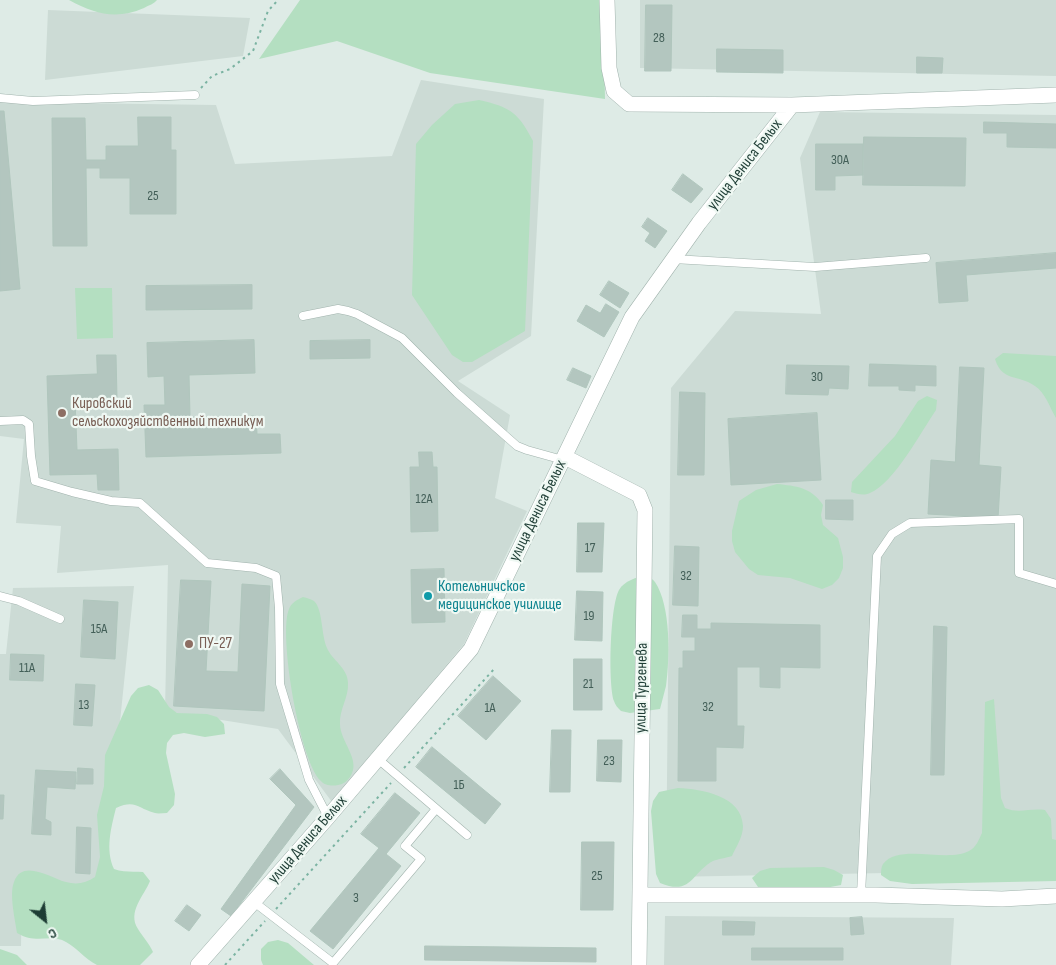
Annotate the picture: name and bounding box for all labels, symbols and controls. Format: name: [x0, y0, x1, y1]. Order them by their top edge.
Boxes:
house number: 28: [653, 30, 665, 46]
street label: улица Дениса Белых: [703, 116, 787, 214]
house number: 30А: [831, 152, 849, 168]
house number: 25: [147, 188, 159, 204]
house number: 30: [811, 369, 823, 385]
place label: Кировский сельскохозяйственный техникум: [72, 394, 264, 432]
marker: Кировский сельскохозяйственный техникум: [56, 407, 68, 419]
street label: улица Дениса Белых: [505, 457, 571, 565]
house number: 12А: [416, 491, 432, 507]
house number: 17: [585, 540, 595, 556]
house number: 32: [680, 568, 692, 584]
place label: Котельничское медицинское училище: [438, 577, 562, 615]
marker: Котельничское медицинское училище: [422, 590, 434, 602]
house number: 19: [583, 608, 595, 624]
house number: 15А: [91, 621, 107, 637]
place label: ПУ-27: [199, 634, 232, 654]
marker: ПУ-27: [183, 638, 195, 650]
street label: улица Тургенева: [632, 643, 652, 733]
house number: 11А: [19, 660, 35, 676]
house number: 21: [583, 676, 593, 692]
house number: 13: [79, 697, 89, 713]
house number: 32: [702, 699, 714, 715]
house number: 1А: [484, 700, 496, 716]
house number: 23: [603, 753, 615, 769]
house number: 1Б: [453, 777, 465, 793]
street label: улица Дениса Белых: [265, 792, 351, 888]
house number: 25: [591, 868, 603, 884]
house number: 3: [353, 890, 359, 906]
north arrow: [20, 895, 70, 945]
text: С: [45, 924, 60, 943]

